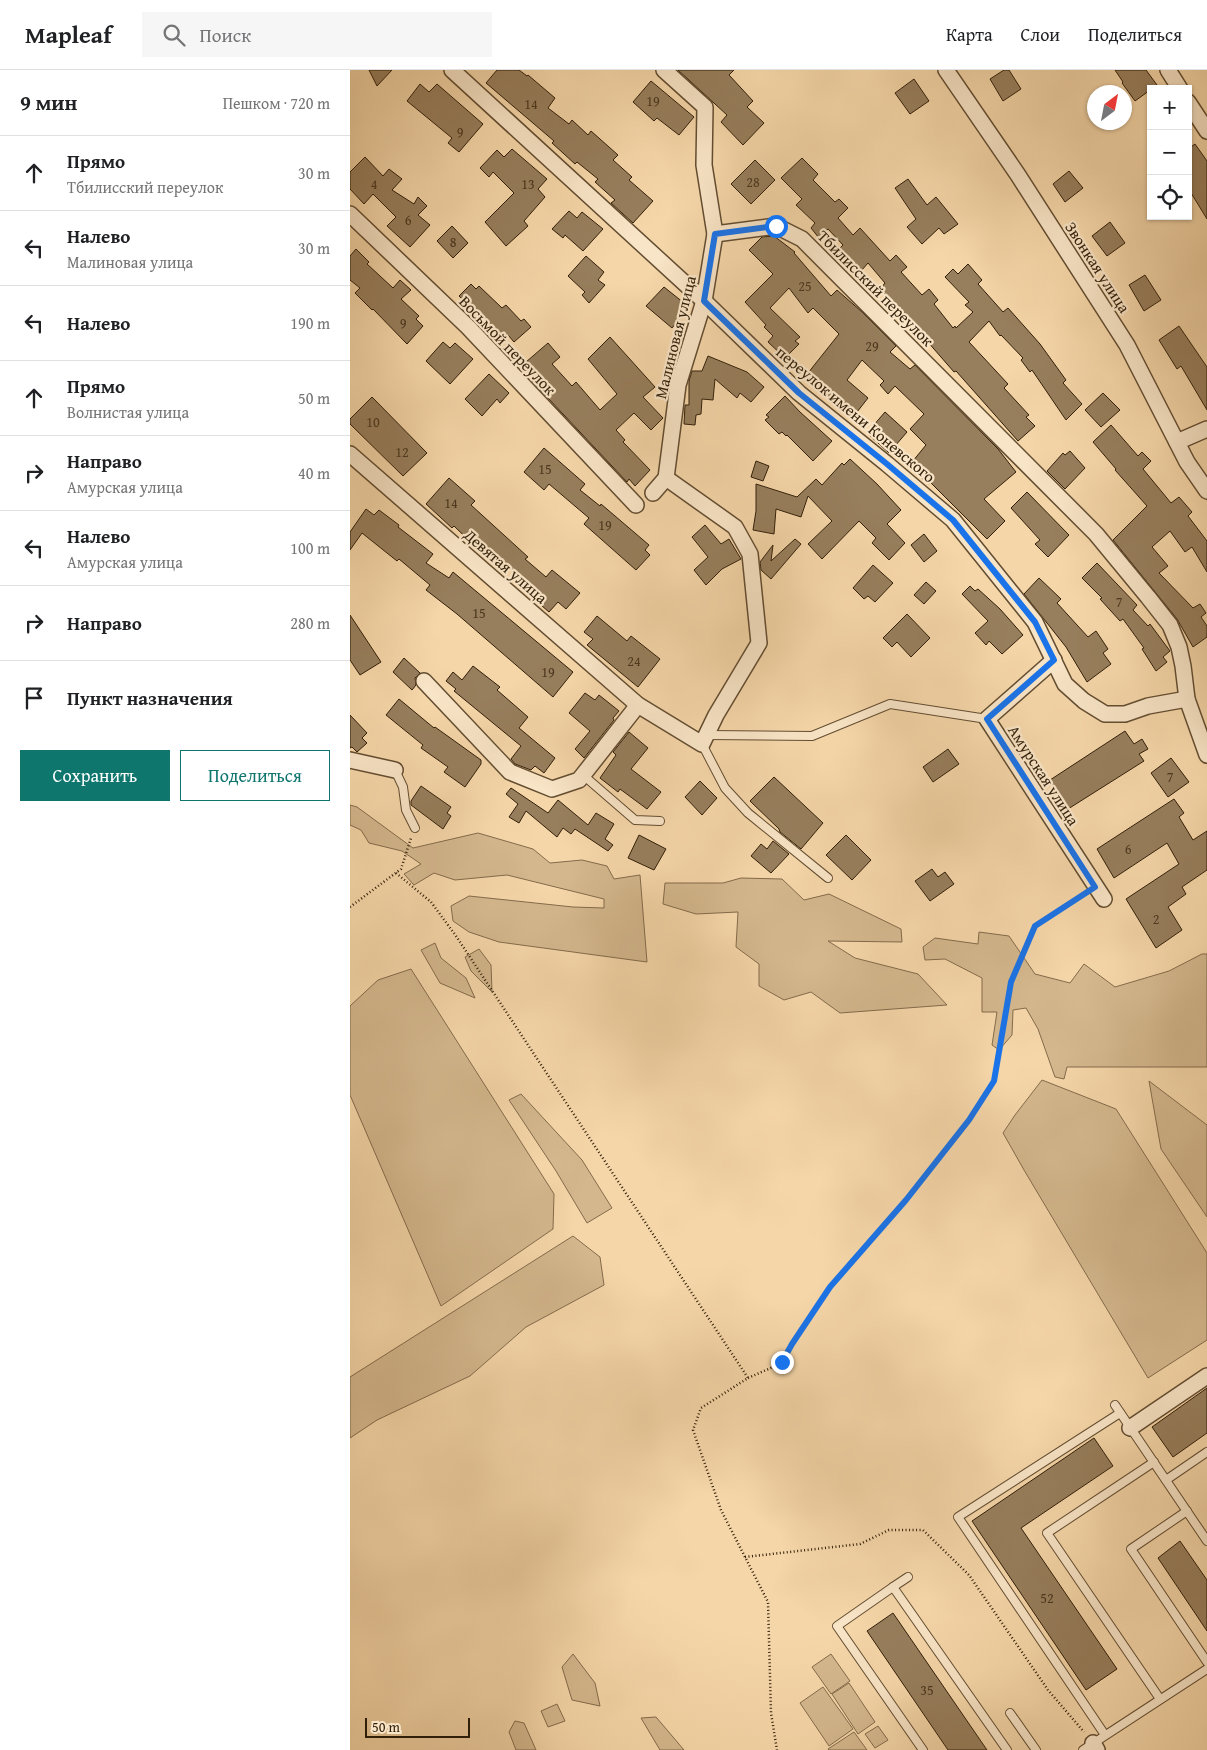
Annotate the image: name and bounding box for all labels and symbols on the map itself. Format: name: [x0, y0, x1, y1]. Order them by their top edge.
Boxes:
north arrow: [1087, 85, 1132, 130]
house number: 19: [646, 91, 660, 111]
house number: 14: [524, 94, 538, 114]
house number: 9: [457, 122, 464, 142]
house number: 28: [746, 172, 760, 192]
house number: 4: [371, 174, 378, 194]
house number: 13: [521, 174, 535, 194]
house number: 6: [405, 210, 412, 230]
route start: [765, 215, 788, 238]
street label: Звонкая улица: [1060, 217, 1137, 318]
street label: Тбилисский переулок: [812, 224, 940, 352]
house number: 8: [450, 232, 457, 252]
street label: Малиновая улица: [648, 273, 702, 401]
house number: 25: [798, 276, 812, 296]
street label: Восьмой переулок: [454, 290, 562, 401]
house number: 9: [400, 313, 407, 333]
house number: 29: [865, 336, 879, 356]
street label: переулок имени Коневского: [771, 340, 941, 488]
house number: 10: [366, 412, 380, 432]
house number: 12: [395, 442, 409, 462]
house number: 15: [538, 459, 552, 479]
house number: 14: [444, 493, 458, 513]
house number: 19: [598, 515, 612, 535]
street label: Девятая улица: [458, 522, 553, 609]
house number: 7: [1116, 592, 1123, 612]
house number: 15: [472, 603, 486, 623]
house number: 24: [627, 651, 641, 671]
house number: 19: [541, 662, 555, 682]
street label: Амурская улица: [1002, 720, 1086, 830]
house number: 7: [1167, 767, 1174, 787]
house number: 6: [1125, 839, 1132, 859]
house number: 2: [1153, 909, 1159, 929]
route end: [771, 1351, 794, 1374]
house number: 52: [1040, 1588, 1054, 1608]
house number: 35: [920, 1680, 934, 1700]
scale bar: [365, 1715, 470, 1738]

